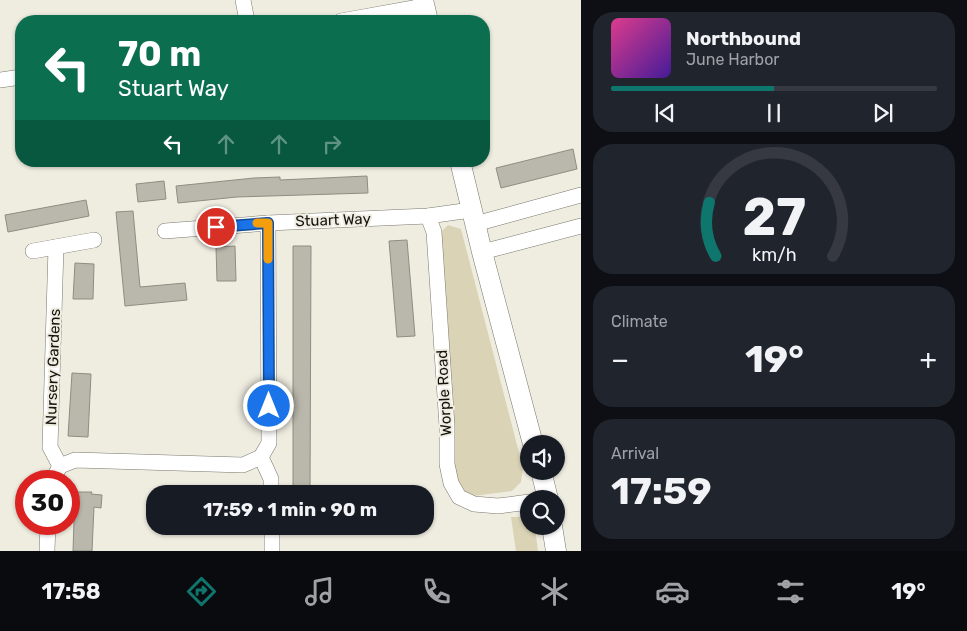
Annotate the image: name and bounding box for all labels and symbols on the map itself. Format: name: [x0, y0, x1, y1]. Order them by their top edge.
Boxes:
pin: [195, 206, 237, 248]
street label: Stuart Way: [295, 210, 371, 230]
street label: Nursery Gardens: [42, 308, 64, 426]
street label: Worple Road: [433, 349, 455, 437]
position arrow: [242, 379, 294, 431]
speed limit sign: 30: [15, 470, 80, 535]

